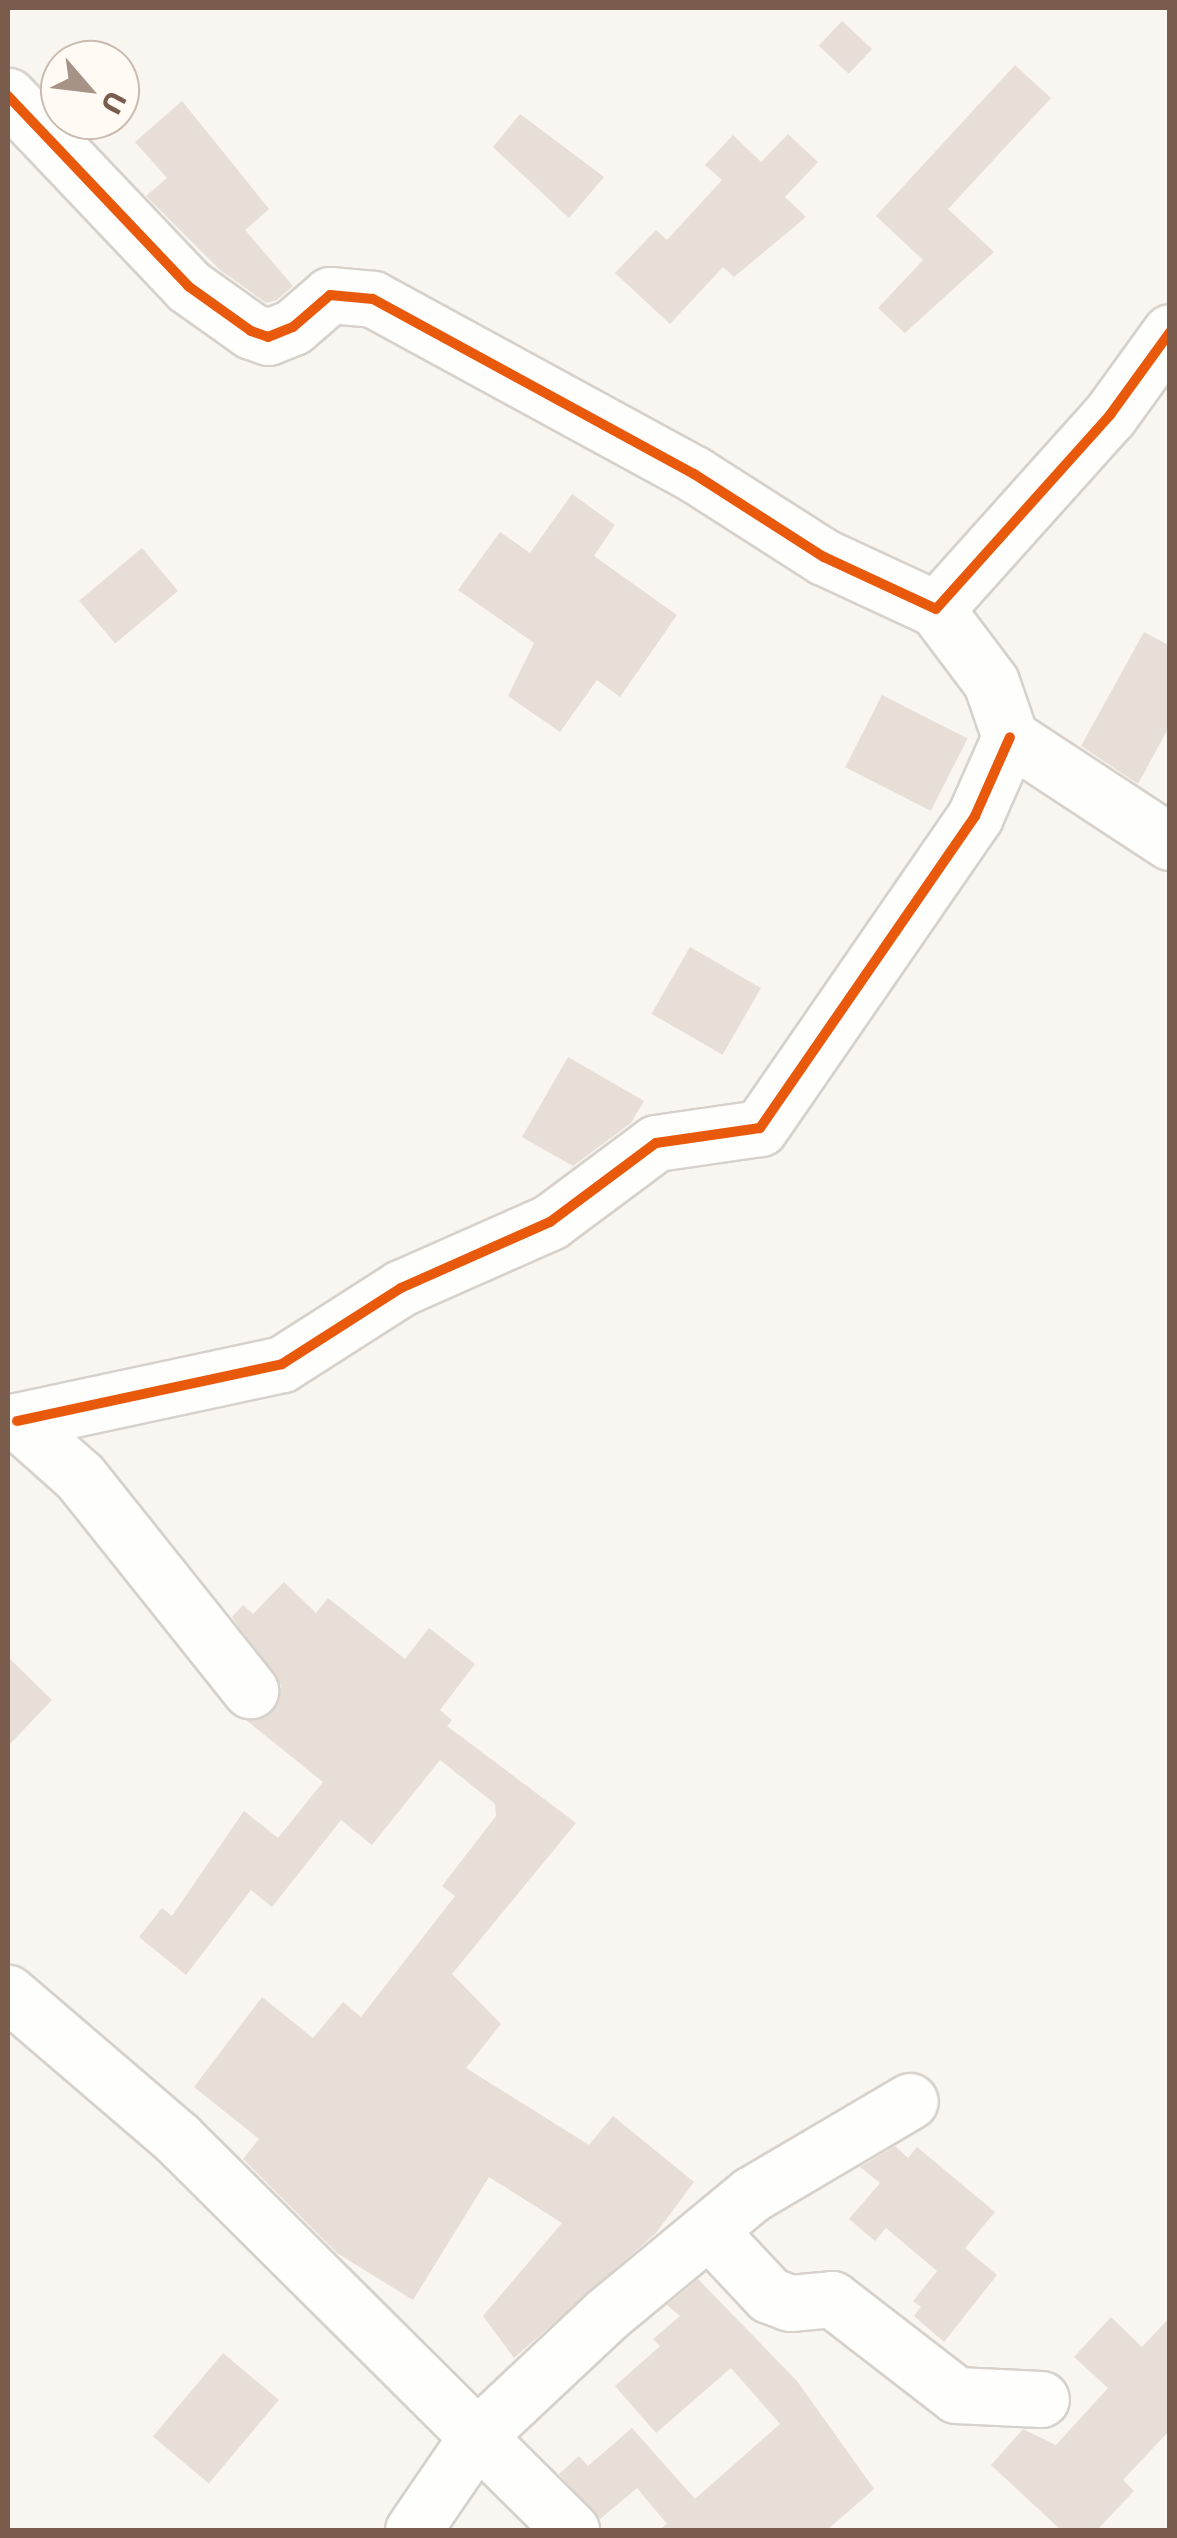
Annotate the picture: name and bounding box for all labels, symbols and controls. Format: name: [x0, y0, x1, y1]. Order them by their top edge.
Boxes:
north arrow: [40, 40, 140, 140]
text: U: [95, 86, 135, 120]

